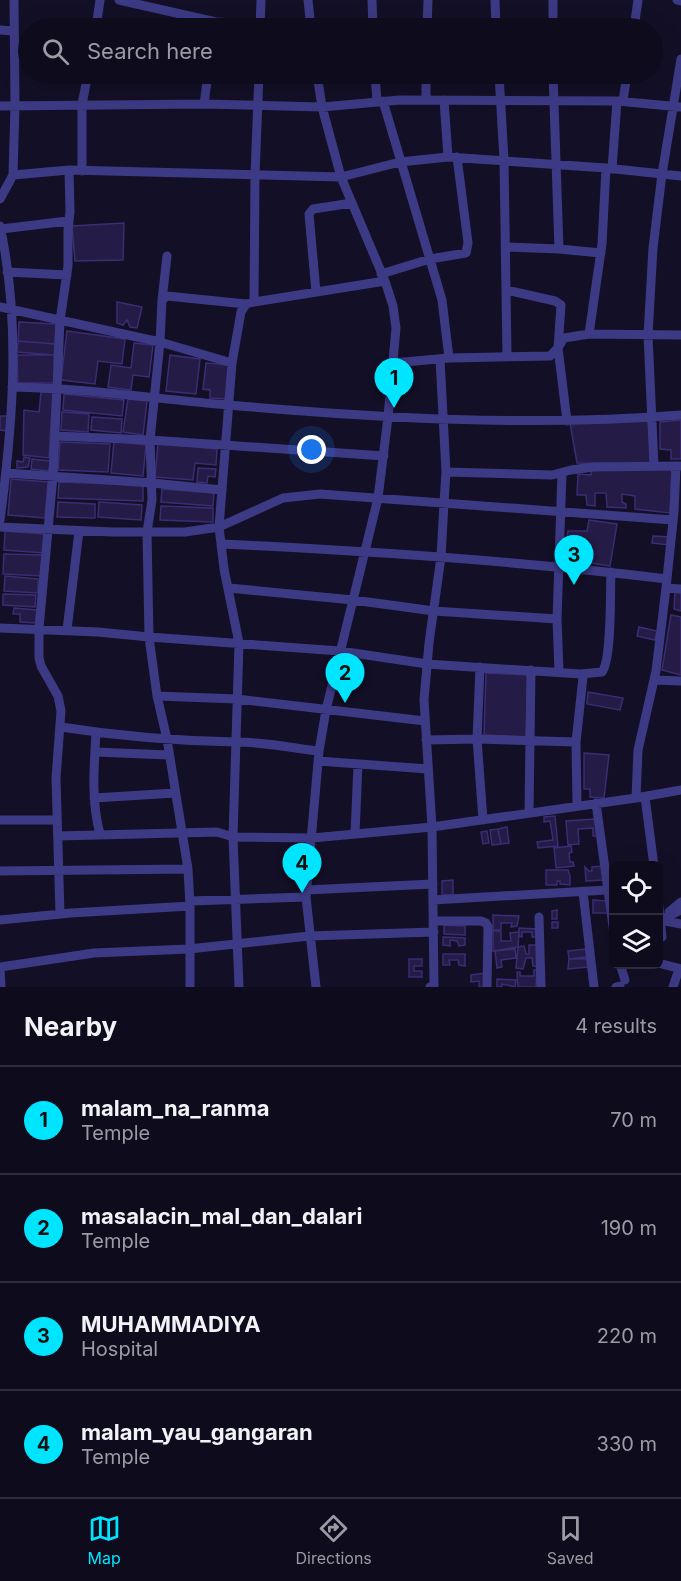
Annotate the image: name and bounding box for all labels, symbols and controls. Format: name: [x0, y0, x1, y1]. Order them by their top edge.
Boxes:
search box: [18, 18, 663, 84]
icon: search: [39, 35, 72, 68]
text: Search here: [87, 38, 213, 64]
pin: 1: [374, 358, 414, 408]
your location: [297, 435, 326, 464]
pin: 3: [554, 536, 594, 585]
pin: 2: [326, 654, 364, 703]
pin: 4: [282, 844, 322, 893]
map controls: [609, 861, 663, 969]
button: locate: [609, 861, 663, 915]
button: layers: [609, 915, 663, 969]
text: Nearby: [24, 1011, 117, 1042]
text: 4 results: [575, 1014, 657, 1038]
text: malam_na_ranma: [81, 1095, 270, 1121]
text: 1: [39, 1108, 48, 1132]
text: 70 m: [610, 1108, 657, 1132]
text: Temple: [81, 1121, 150, 1145]
text: masalacin_mal_dan_dalari: [81, 1203, 362, 1229]
text: 2: [37, 1216, 50, 1240]
text: 190 m: [601, 1216, 657, 1240]
text: Temple: [81, 1229, 150, 1253]
text: MUHAMMADIYA: [81, 1311, 261, 1337]
text: 3: [37, 1324, 50, 1348]
text: 220 m: [597, 1324, 657, 1348]
text: Hospital: [81, 1337, 158, 1361]
text: malam_yau_gangaran: [81, 1419, 313, 1445]
text: 4: [37, 1432, 50, 1456]
text: 330 m: [597, 1432, 657, 1456]
text: Temple: [81, 1445, 150, 1469]
tab: Map: [87, 1512, 121, 1568]
tab: Directions: [296, 1512, 372, 1568]
tab: Saved: [547, 1512, 594, 1568]

